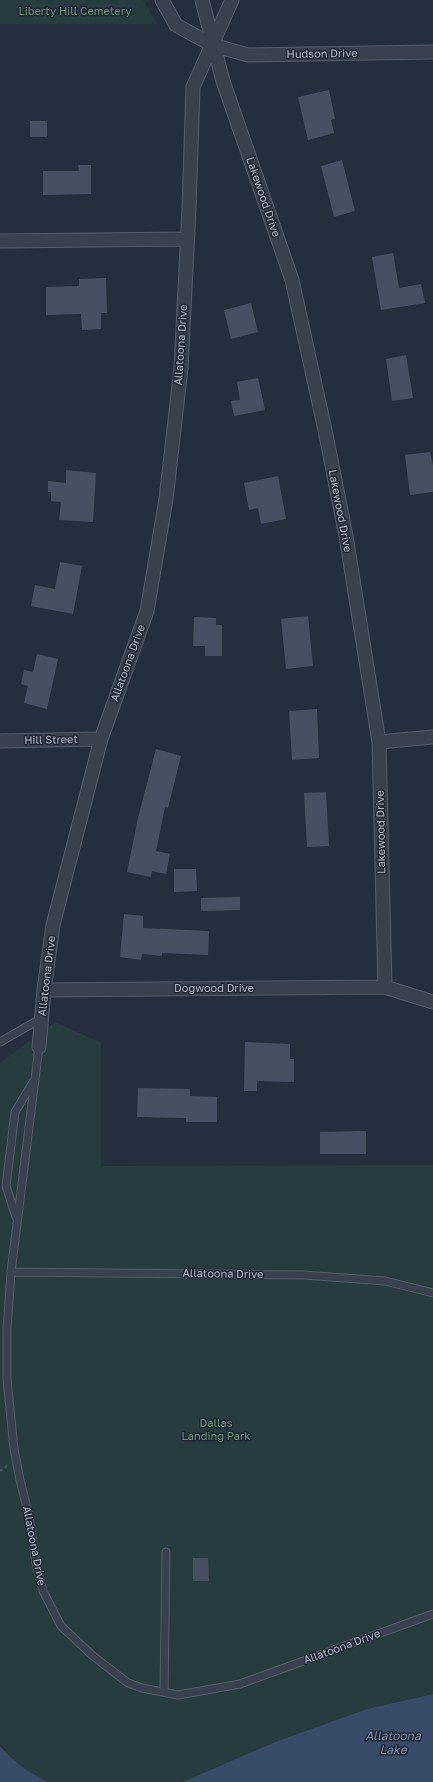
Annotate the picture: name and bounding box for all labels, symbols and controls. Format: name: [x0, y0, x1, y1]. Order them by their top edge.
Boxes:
park label: Liberty Hill Cemetery: [18, 5, 132, 19]
street label: Hudson Drive: [286, 47, 358, 61]
street label: Lakewood Drive: [243, 155, 283, 239]
street label: Allatoona Drive: [172, 304, 190, 386]
street label: Lakewood Drive: [326, 469, 354, 553]
street label: Allatoona Drive: [108, 623, 148, 703]
street label: Hill Street: [24, 733, 78, 747]
street label: Lakewood Drive: [374, 790, 388, 874]
street label: Allatoona Drive: [36, 935, 58, 1017]
street label: Dogwood Drive: [174, 982, 254, 996]
street label: Allatoona Drive: [182, 1267, 264, 1281]
park label: Dallas Landing Park: [181, 1417, 251, 1443]
street label: Allatoona Drive: [20, 1505, 48, 1587]
street label: Allatoona Drive: [302, 1627, 382, 1667]
water label: Allatoona Lake: [365, 1729, 421, 1757]

